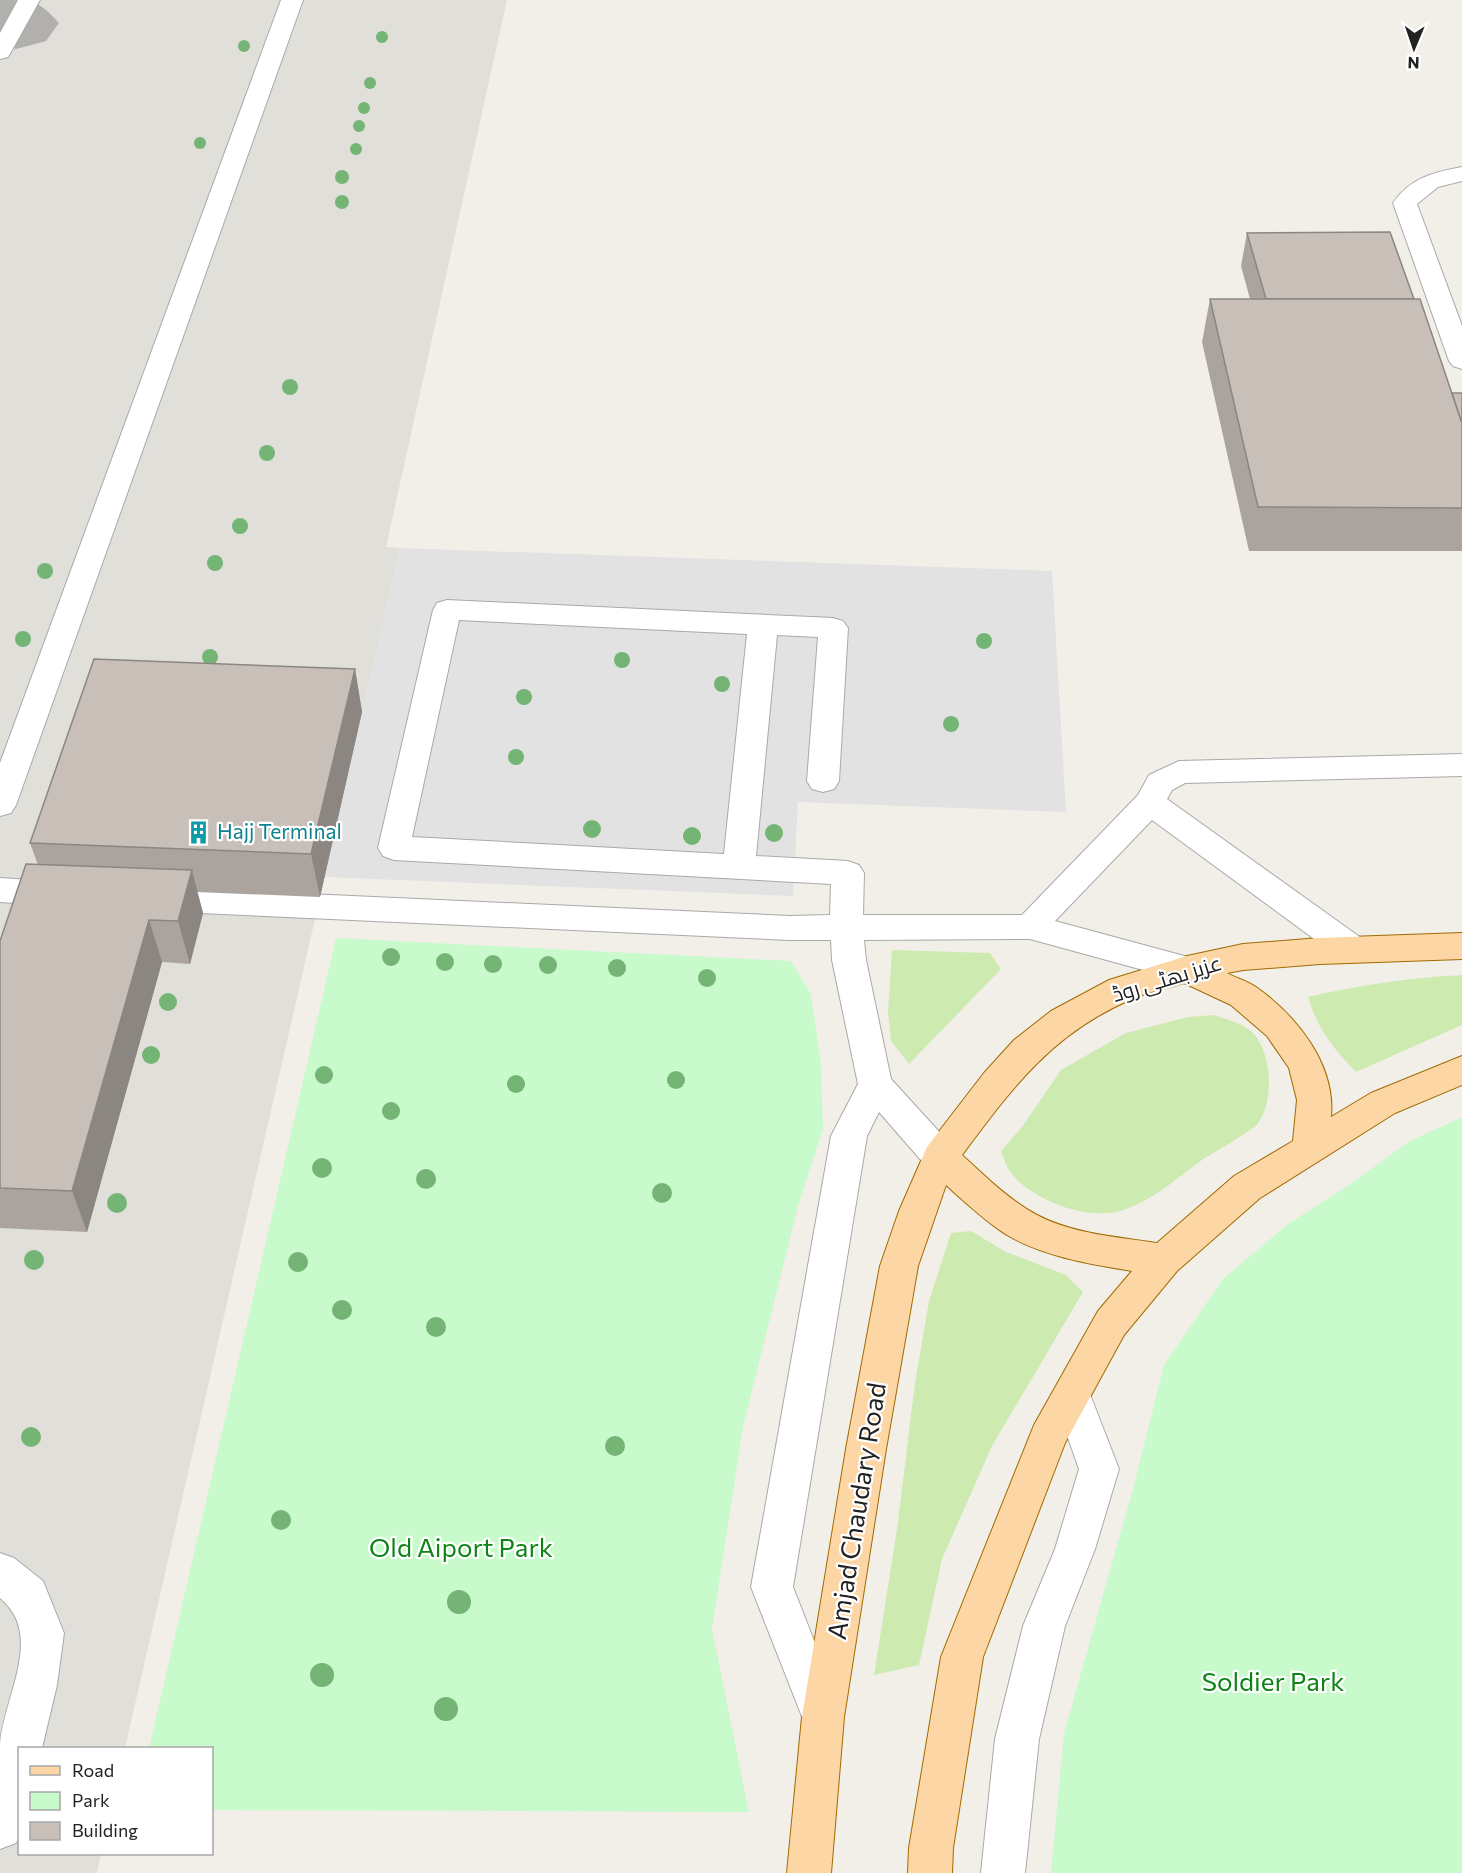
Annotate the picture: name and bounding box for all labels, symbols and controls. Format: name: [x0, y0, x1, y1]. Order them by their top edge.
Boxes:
north arrow: [1384, 18, 1444, 78]
text: N: [1407, 54, 1420, 73]
place label: Hajj Terminal: [217, 818, 342, 843]
building icon: Hajj Terminal: [186, 819, 212, 845]
street label: عزیز بھٹی روڈ: [1109, 949, 1225, 1008]
street label: Amjad Chaudary Road: [820, 1380, 891, 1642]
park label: Old Aiport Park: [369, 1531, 553, 1562]
park label: Soldier Park: [1202, 1665, 1344, 1696]
legend: [18, 1747, 213, 1855]
text: Road: [72, 1759, 114, 1781]
text: Park: [72, 1789, 110, 1811]
text: Building: [72, 1819, 138, 1841]

